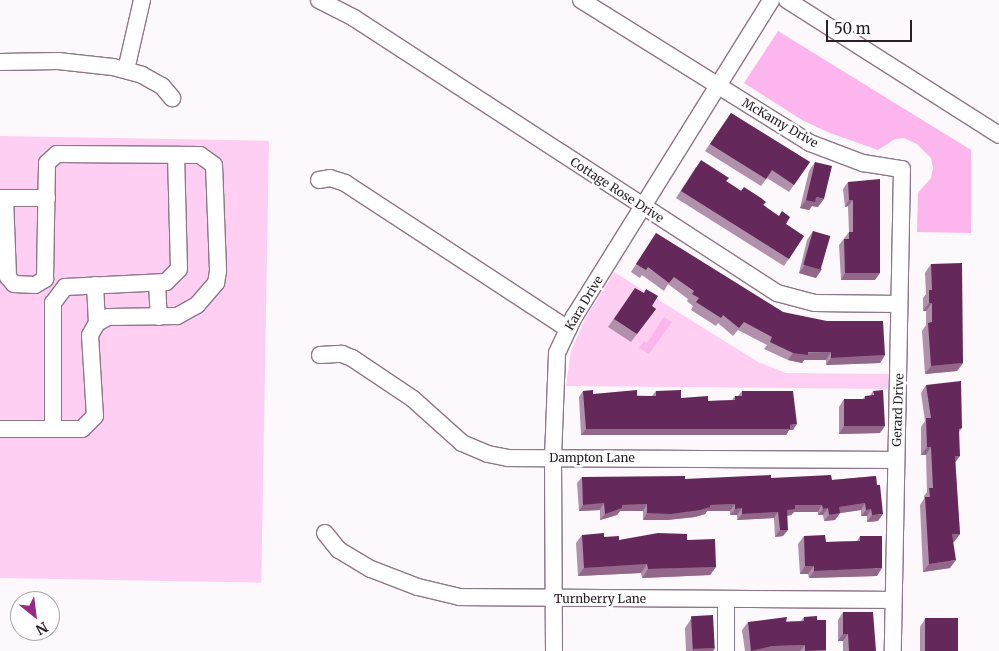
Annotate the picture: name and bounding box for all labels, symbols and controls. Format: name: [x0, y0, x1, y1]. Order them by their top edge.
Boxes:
scale bar: [829, 10, 915, 42]
text: 50 m: [834, 19, 871, 38]
street label: McKamy Drive: [740, 95, 820, 151]
street label: Cottage Rose Drive: [568, 154, 666, 226]
street label: Kara Drive: [562, 273, 606, 333]
street label: Gerard Drive: [890, 373, 906, 447]
street label: Dampton Lane: [549, 451, 635, 465]
north arrow: [10, 591, 60, 641]
street label: Turnberry Lane: [554, 592, 646, 606]
text: N: [33, 618, 51, 639]

